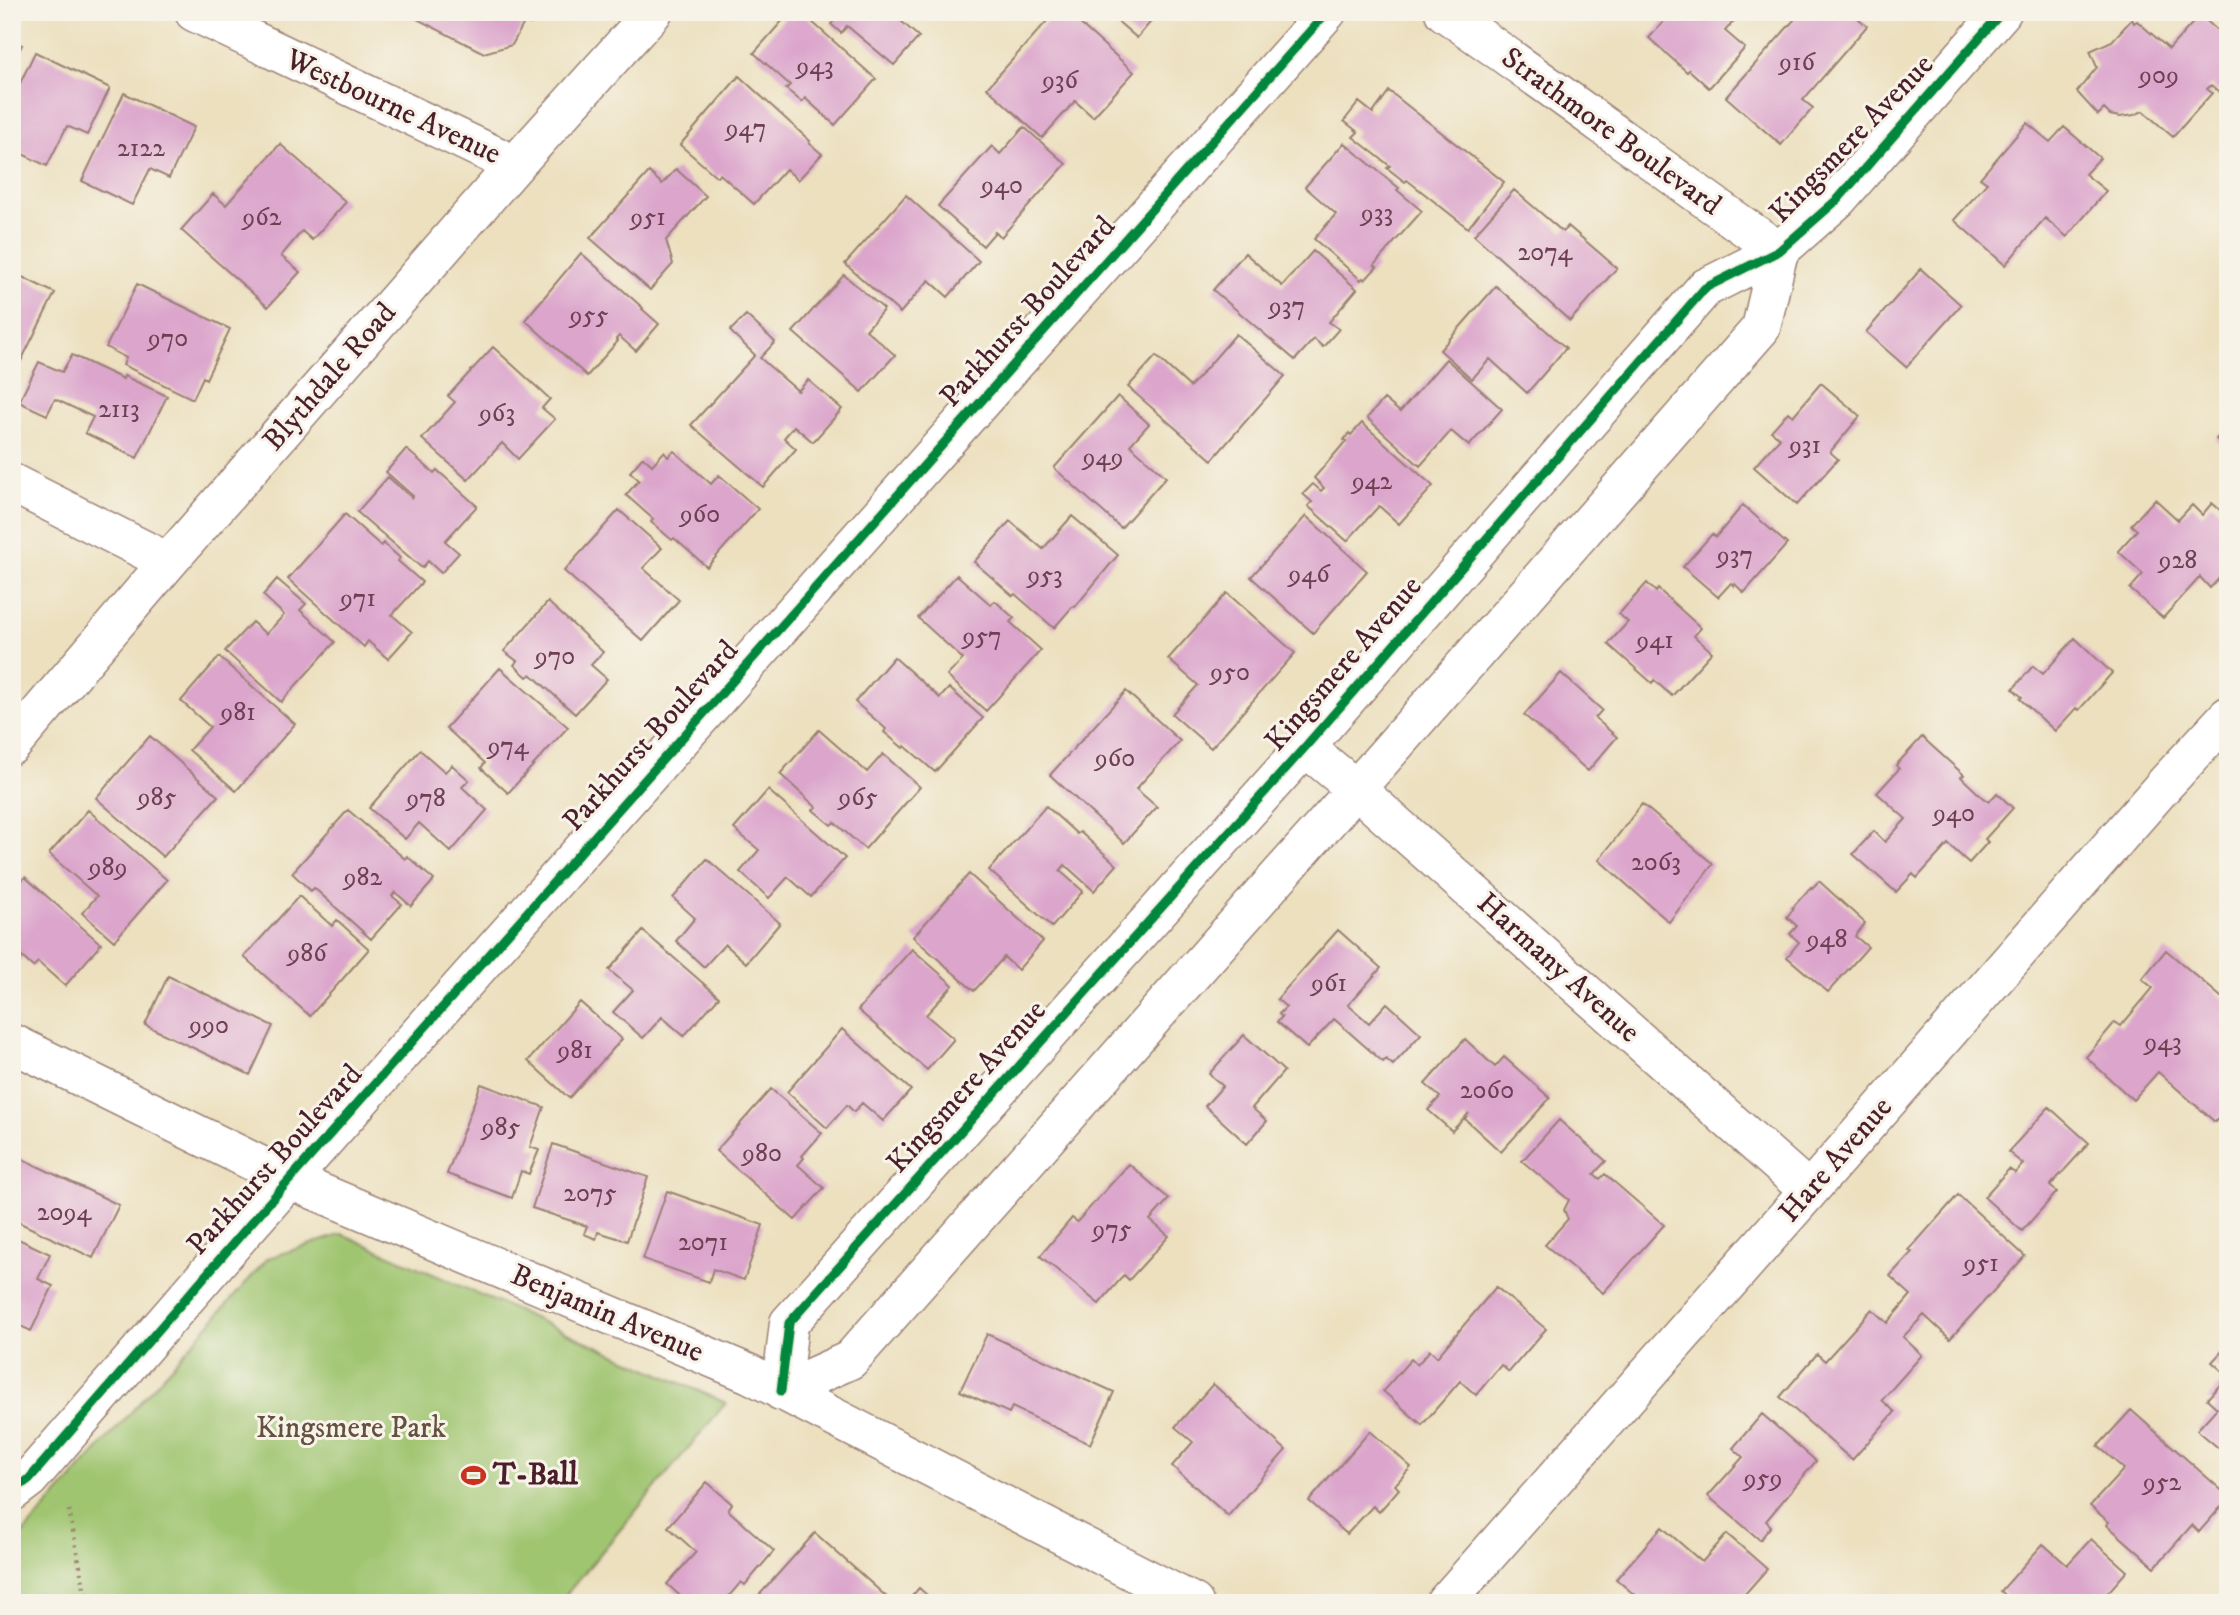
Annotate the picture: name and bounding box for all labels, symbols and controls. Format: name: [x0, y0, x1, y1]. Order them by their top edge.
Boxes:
street label: Strathmore Boulevard: [1494, 40, 1728, 224]
street label: Westbourne Avenue: [279, 41, 507, 173]
house number: 916: [1777, 46, 1816, 79]
street label: Kingsmere Avenue: [1762, 47, 1942, 231]
house number: 943: [794, 50, 834, 83]
house number: 909: [2137, 59, 2179, 92]
house number: 936: [1040, 64, 1080, 97]
house number: 947: [724, 112, 766, 145]
house number: 2122: [117, 132, 165, 165]
house number: 940: [979, 169, 1023, 202]
house number: 933: [1359, 197, 1393, 230]
house number: 962: [240, 201, 282, 234]
house number: 951: [628, 201, 666, 234]
street label: Parkhurst Boulevard: [932, 209, 1124, 415]
house number: 2074: [1518, 236, 1574, 269]
house number: 937: [1267, 290, 1305, 323]
street label: Blythdale Road: [255, 295, 405, 459]
house number: 955: [568, 299, 608, 332]
house number: 970: [146, 322, 188, 355]
house number: 2113: [98, 393, 140, 426]
house number: 963: [477, 397, 515, 430]
house number: 931: [1787, 429, 1821, 462]
house number: 949: [1081, 441, 1123, 474]
house number: 942: [1350, 465, 1393, 498]
house number: 960: [678, 498, 720, 531]
house number: 937: [1715, 539, 1753, 572]
house number: 928: [2157, 544, 2197, 577]
house number: 946: [1286, 558, 1331, 591]
house number: 953: [1025, 559, 1063, 592]
street label: Kingsmere Avenue: [1258, 569, 1430, 759]
house number: 971: [338, 582, 376, 615]
house number: 957: [960, 620, 1002, 653]
house number: 941: [1634, 624, 1674, 657]
street label: Parkhurst Boulevard: [555, 633, 747, 839]
house number: 970: [533, 640, 575, 673]
house number: 950: [1208, 656, 1250, 689]
house number: 981: [218, 696, 256, 729]
house number: 974: [485, 730, 530, 763]
house number: 960: [1093, 742, 1135, 775]
house number: 985: [136, 781, 177, 814]
house number: 965: [836, 781, 878, 814]
house number: 978: [404, 782, 446, 815]
house number: 940: [1931, 797, 1975, 830]
house number: 2063: [1631, 846, 1681, 879]
house number: 989: [87, 851, 127, 884]
house number: 982: [342, 861, 383, 894]
street label: Harmany Avenue: [1469, 885, 1647, 1051]
house number: 948: [1805, 923, 1847, 956]
house number: 986: [285, 937, 328, 970]
house number: 961: [1309, 967, 1347, 1000]
street label: Kingsmere Avenue: [879, 993, 1055, 1181]
house number: 990: [187, 1009, 229, 1042]
house number: 943: [2142, 1026, 2182, 1059]
house number: 981: [555, 1034, 593, 1067]
street label: Parkhurst Boulevard: [179, 1057, 371, 1263]
house number: 2060: [1460, 1074, 1514, 1107]
street label: Hare Avenue: [1771, 1090, 1901, 1230]
house number: 985: [480, 1111, 521, 1144]
house number: 980: [740, 1137, 782, 1170]
house number: 2075: [563, 1177, 617, 1210]
house number: 2094: [37, 1196, 92, 1229]
house number: 975: [1090, 1213, 1132, 1246]
house number: 2071: [678, 1226, 728, 1259]
house number: 951: [1961, 1247, 1999, 1280]
street label: Benjamin Avenue: [505, 1257, 709, 1371]
park label: Kingsmere Park: [256, 1410, 446, 1447]
place label: T-Ball: [492, 1457, 579, 1494]
sports icon: T-Ball: [459, 1461, 487, 1489]
house number: 959: [1742, 1462, 1782, 1495]
house number: 952: [2141, 1466, 2182, 1499]

